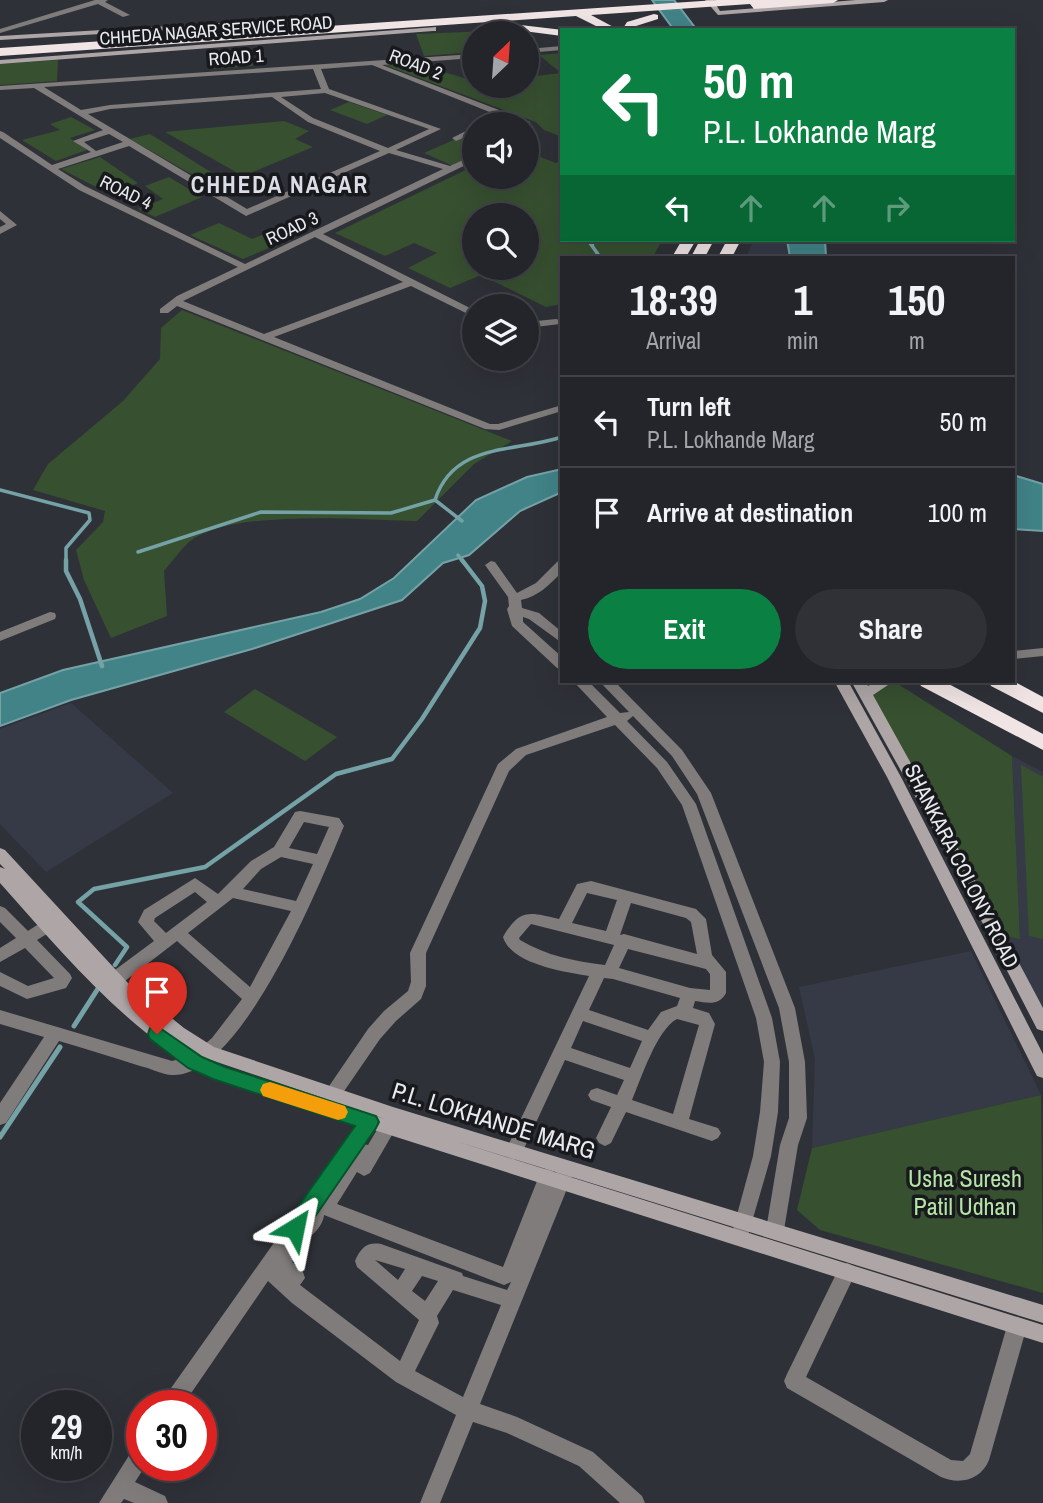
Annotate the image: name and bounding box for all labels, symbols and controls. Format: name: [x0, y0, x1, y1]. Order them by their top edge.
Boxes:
street label: CHHEDA NAGAR SERVICE ROAD: [99, 9, 333, 51]
north arrow: [462, 21, 539, 98]
map controls: [462, 21, 539, 371]
street label: ROAD 2: [386, 42, 446, 86]
street label: ROAD 1: [208, 43, 265, 71]
text: 50 m: [703, 47, 795, 113]
icon: left: [588, 56, 679, 147]
text: P.L. Lokhande Marg: [703, 110, 936, 153]
button: sound: [462, 112, 539, 189]
street label: ROAD 4: [96, 169, 156, 215]
district label: CHHEDA NAGAR: [191, 169, 369, 200]
icon: left: [659, 189, 697, 227]
icon: ahead: [732, 189, 770, 227]
icon: ahead: [805, 189, 843, 227]
icon: right: [878, 189, 916, 227]
button: search: [462, 203, 539, 280]
street label: ROAD 3: [262, 205, 322, 251]
text: 18:39: [630, 272, 718, 328]
text: 1: [793, 272, 812, 328]
text: 150: [888, 272, 946, 328]
button: layers: [462, 294, 539, 371]
text: Arrival: [646, 325, 701, 356]
text: min: [787, 325, 819, 356]
text: m: [909, 325, 925, 356]
text: Turn left: [647, 389, 731, 424]
icon: left: [588, 403, 626, 441]
text: 50 m: [940, 404, 987, 439]
text: P.L. Lokhande Marg: [647, 424, 814, 455]
icon: arrive: [588, 494, 626, 532]
text: Arrive at destination: [647, 495, 853, 530]
text: 100 m: [928, 495, 987, 530]
button: Exit: [588, 589, 781, 669]
button: Share: [795, 589, 987, 669]
street label: SHANKARA COLONY ROAD: [898, 759, 1026, 973]
pin: [127, 962, 187, 1034]
icon: arrive: [138, 973, 176, 1011]
street label: P.L. LOKHANDE MARG: [389, 1074, 599, 1166]
park label: Usha Suresh Patil Udhan: [908, 1162, 1022, 1222]
position arrow: [258, 1191, 332, 1265]
speed limit sign: 30: [126, 1390, 217, 1481]
text: 29: [51, 1403, 82, 1450]
text: km/h: [51, 1440, 83, 1465]

